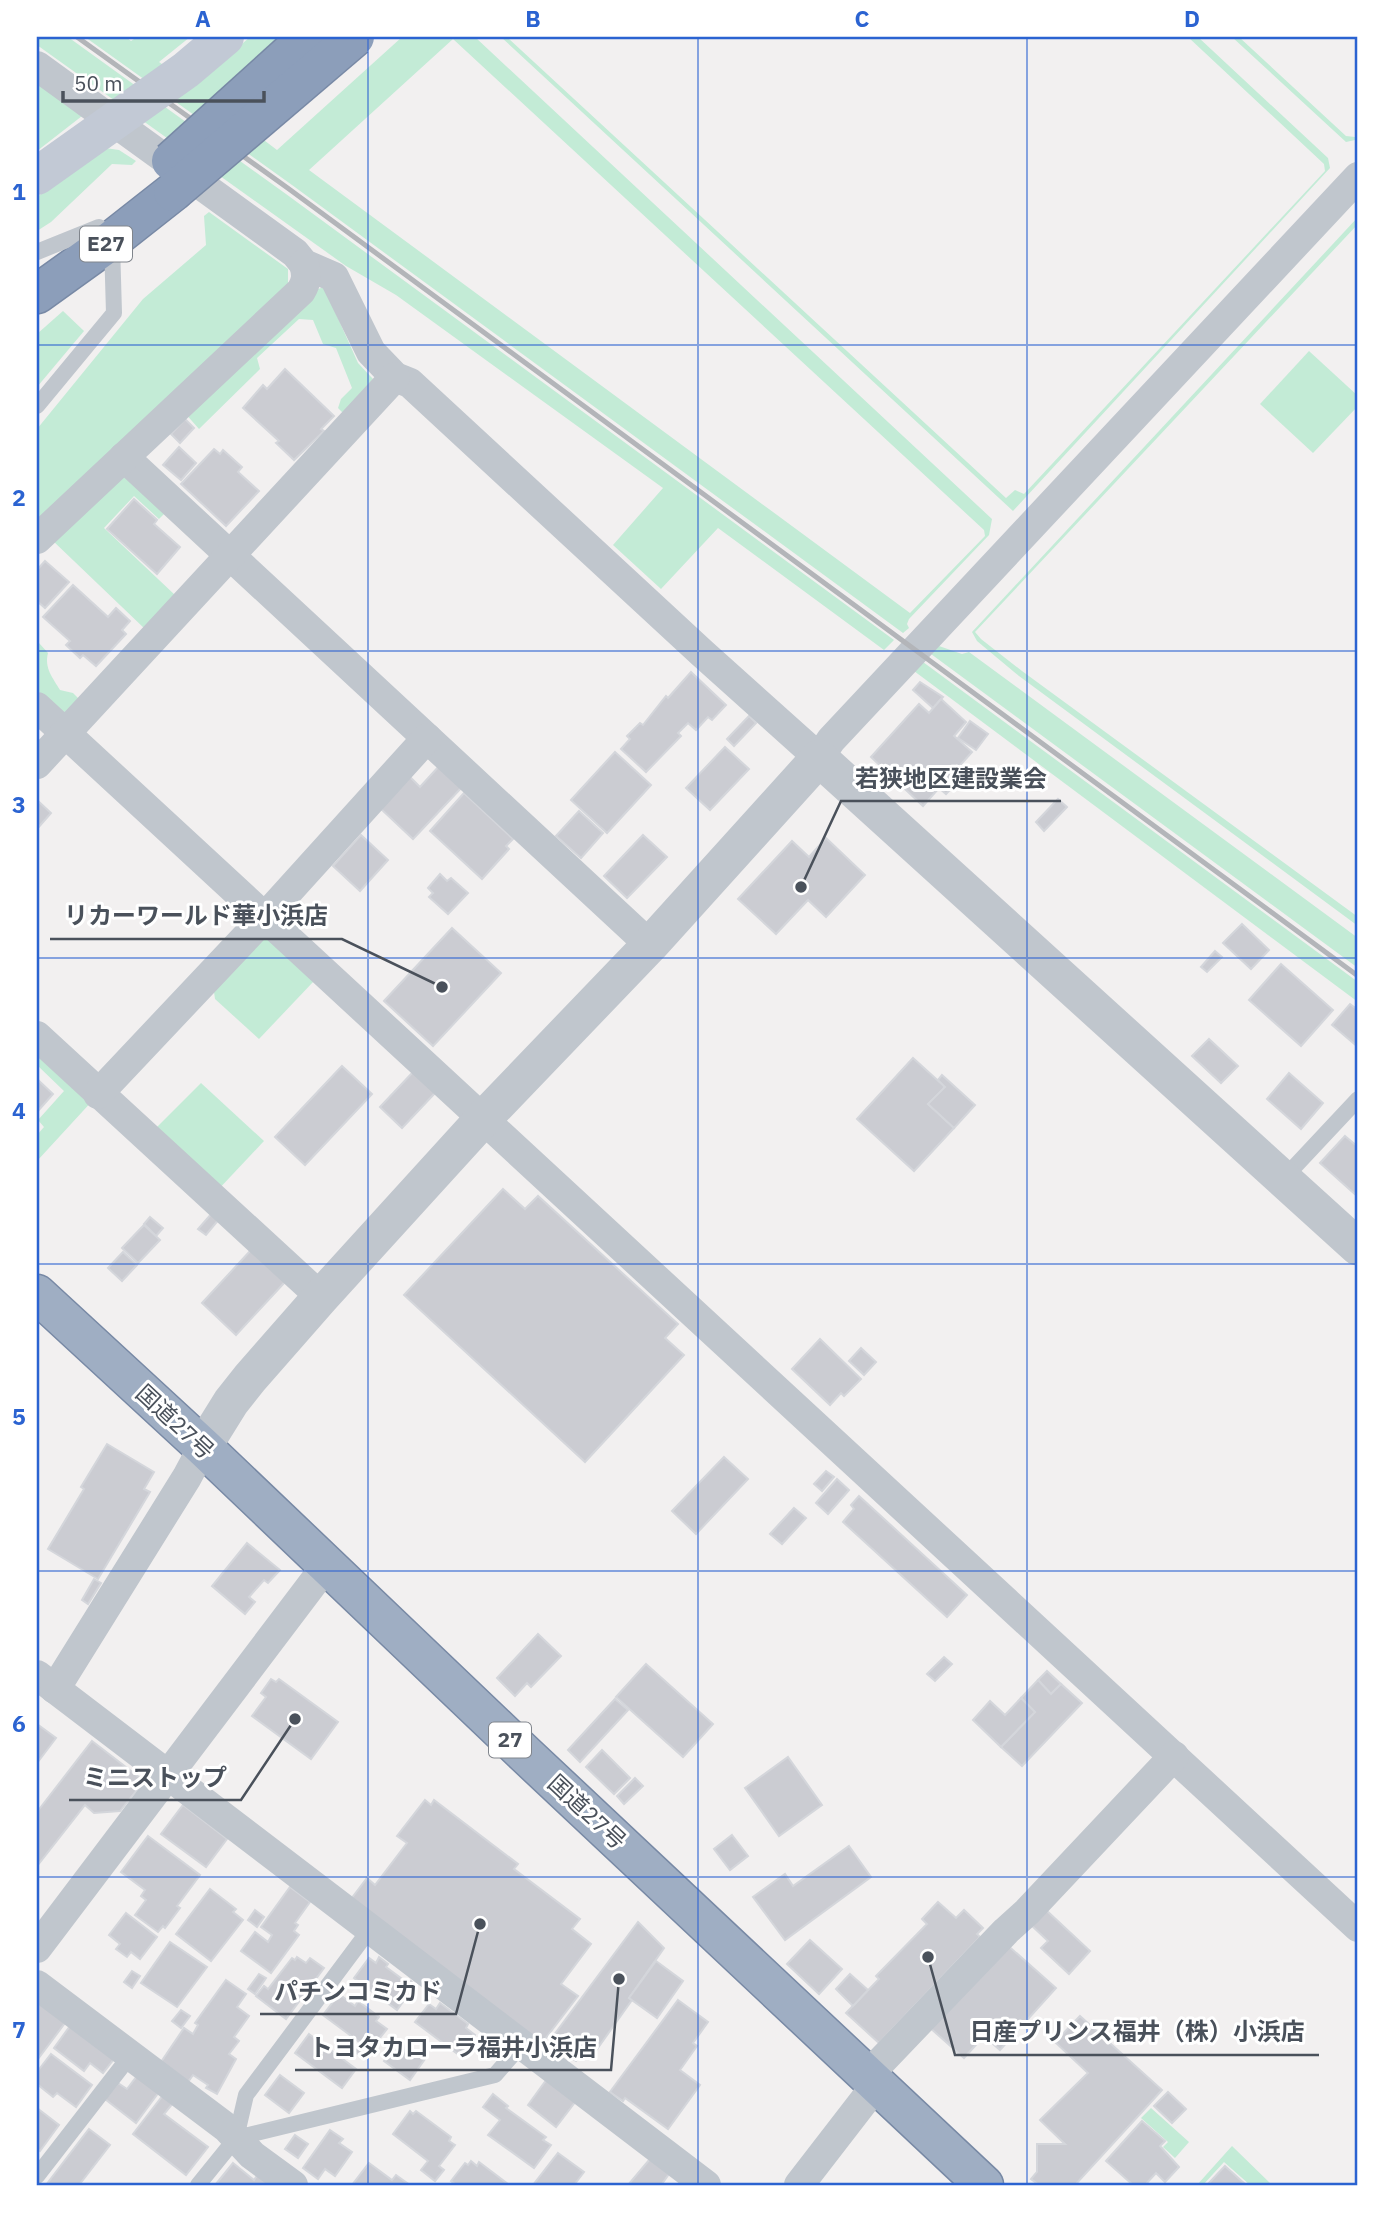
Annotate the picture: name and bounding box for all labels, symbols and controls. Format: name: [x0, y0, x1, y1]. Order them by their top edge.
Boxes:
text: A: [195, 3, 211, 33]
text: B: [525, 3, 541, 33]
text: C: [855, 3, 870, 33]
text: D: [1184, 3, 1200, 33]
scale bar: [63, 60, 264, 104]
text: 50 m: [74, 69, 123, 97]
text: 1: [12, 176, 26, 206]
road number: E27: [80, 226, 132, 262]
text: 2: [12, 482, 26, 512]
callout: 若狭地区建設業会: [841, 756, 1061, 801]
text: 若狭地区建設業会: [855, 762, 1047, 794]
text: 3: [12, 789, 26, 819]
callout: リカーワールド華小浜店: [50, 894, 342, 939]
text: リカーワールド華小浜店: [64, 899, 328, 931]
text: 4: [12, 1095, 26, 1125]
street label: 国道27号: [130, 1377, 221, 1465]
text: 5: [12, 1401, 26, 1431]
text: 6: [12, 1708, 26, 1738]
road number: 27: [489, 1722, 531, 1758]
callout: ミニストップ: [69, 1755, 241, 1800]
text: ミニストップ: [83, 1761, 227, 1793]
street label: 国道27号: [542, 1767, 633, 1855]
callout: パチンコミカド: [260, 1969, 456, 2014]
text: パチンコミカド: [274, 1975, 442, 2007]
callout: 日産プリンス福井（株）小浜店: [955, 2010, 1319, 2055]
text: 7: [12, 2014, 26, 2044]
text: 日産プリンス福井（株）小浜店: [969, 2015, 1305, 2047]
callout: トヨタカローラ福井小浜店: [295, 2025, 611, 2070]
text: トヨタカローラ福井小浜店: [309, 2031, 597, 2063]

